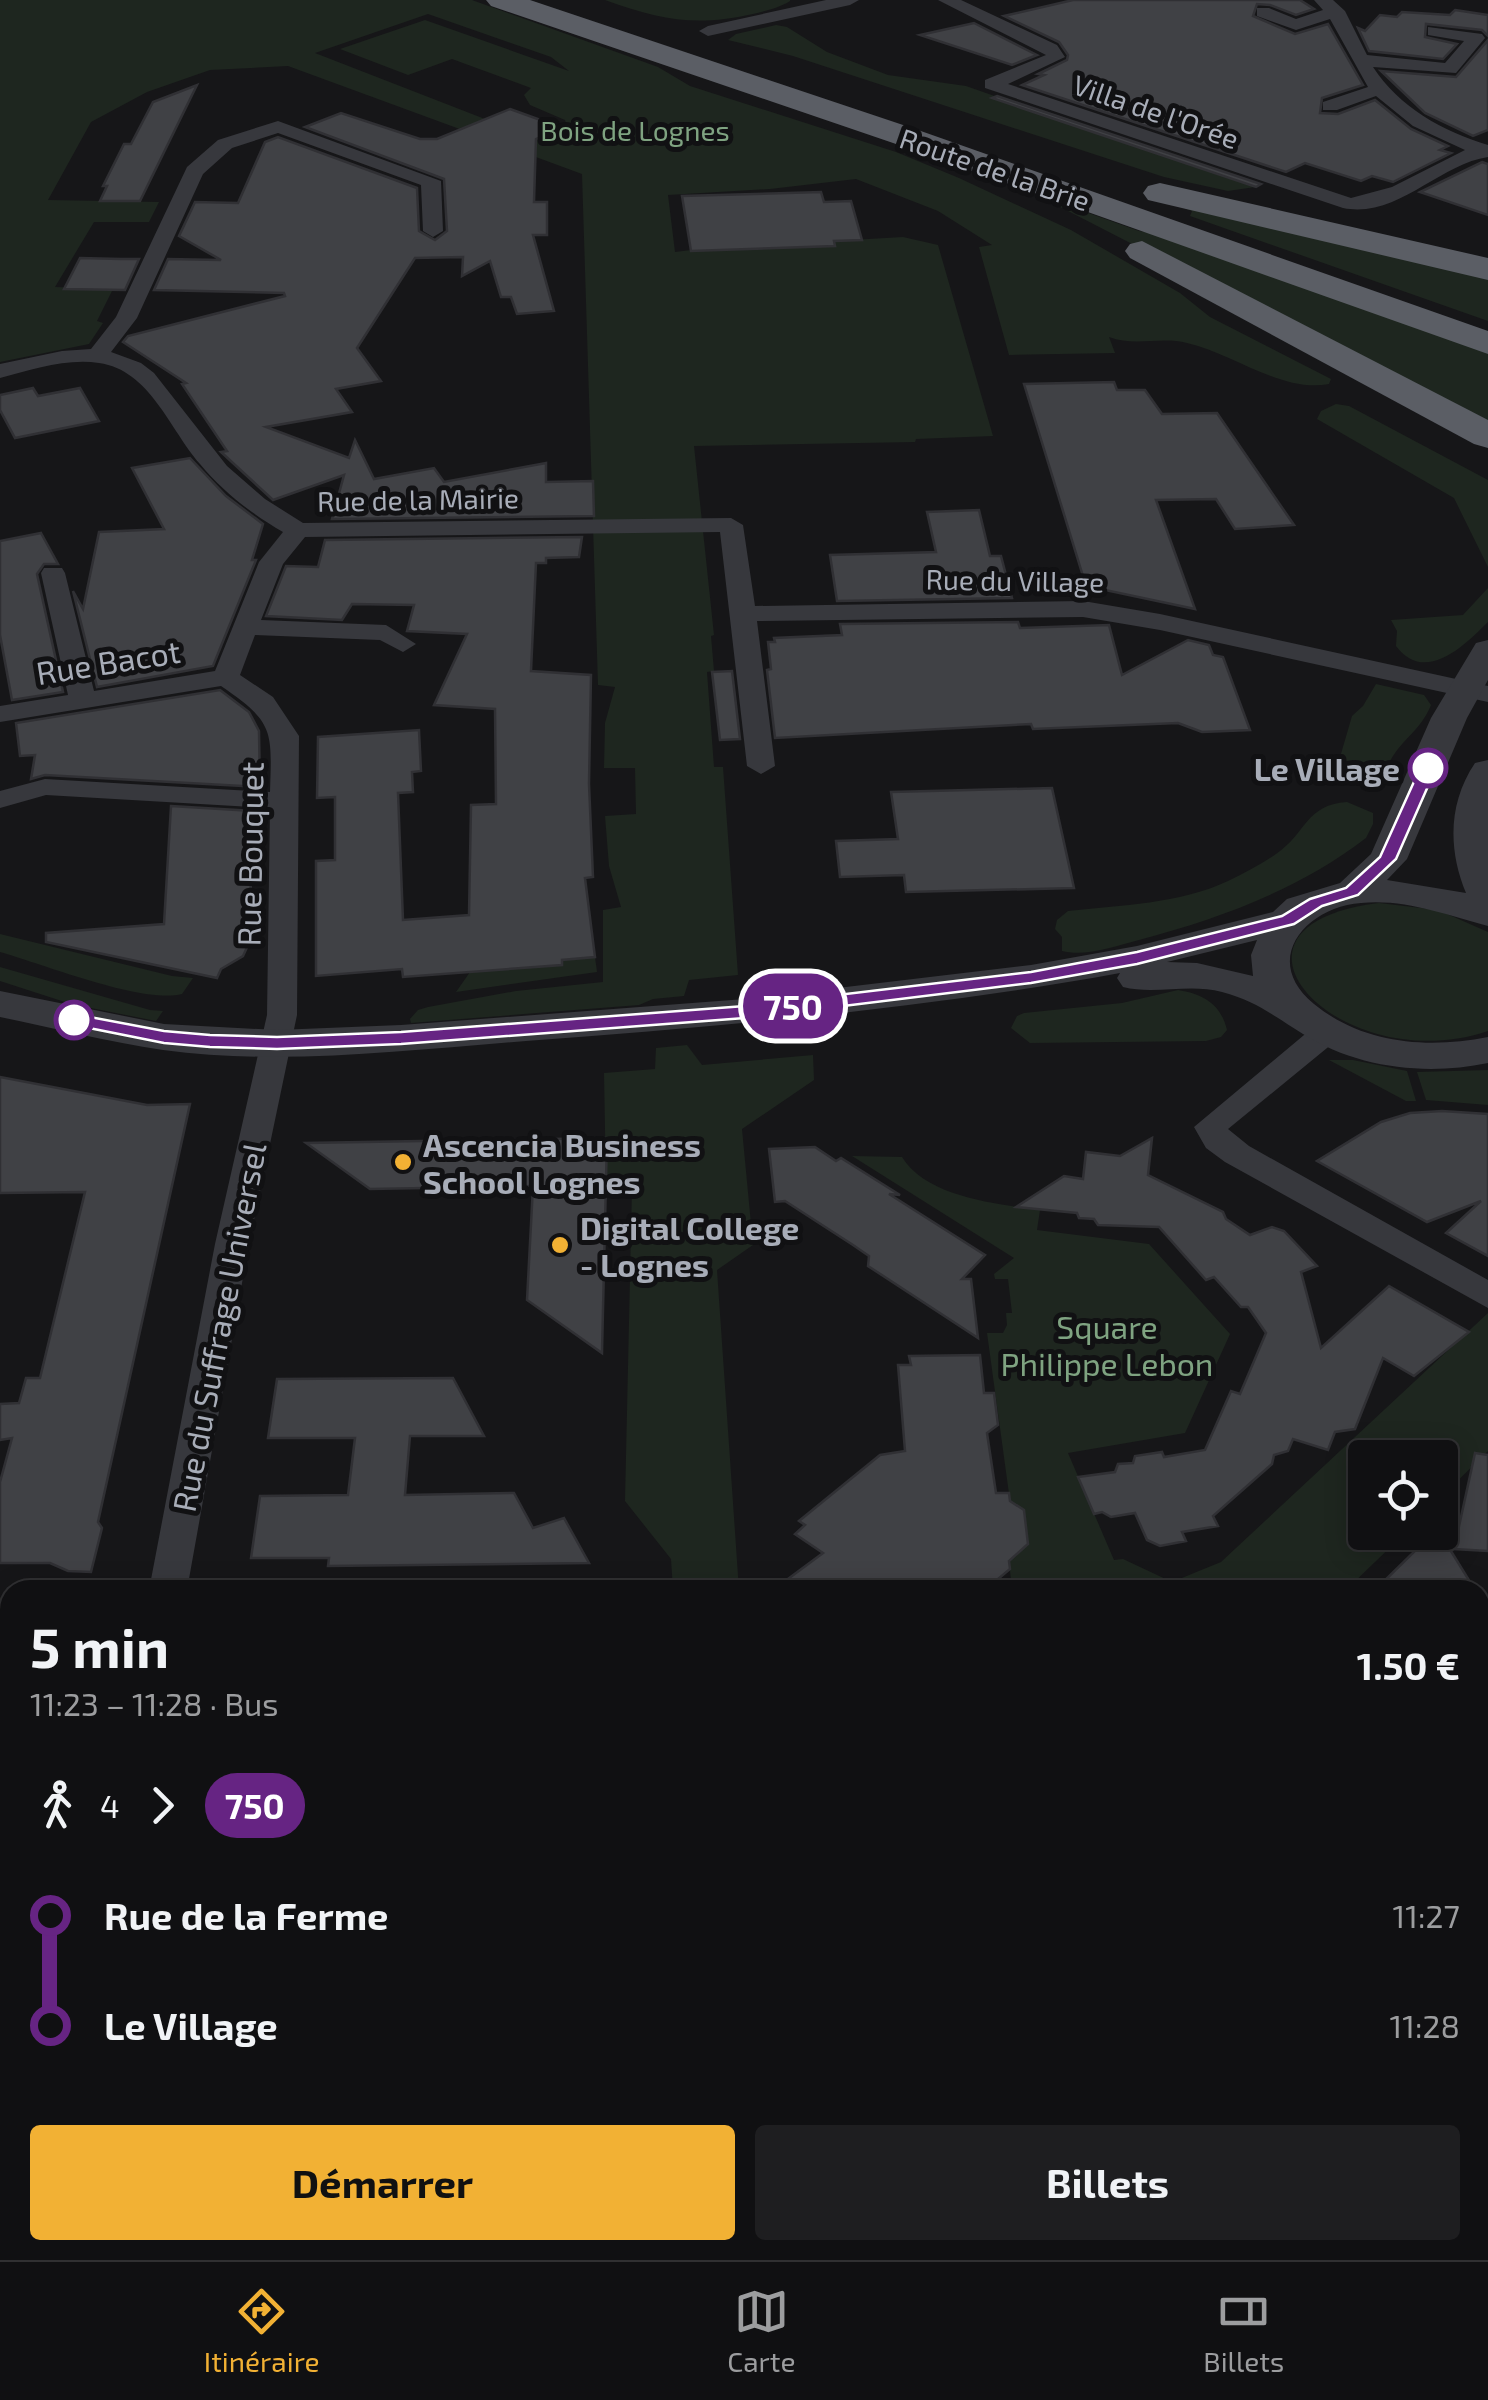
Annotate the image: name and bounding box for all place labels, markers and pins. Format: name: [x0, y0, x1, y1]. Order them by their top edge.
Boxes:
place label: Le Village: [1254, 749, 1400, 787]
marker: Le Village: [1409, 749, 1447, 787]
unlabelled marker: [55, 1001, 93, 1039]
place label: Ascencia Business School Lognes: [423, 1125, 701, 1200]
marker: Ascencia Business School Lognes: [392, 1151, 414, 1173]
place label: Digital College - Lognes: [580, 1208, 799, 1283]
marker: Digital College - Lognes: [549, 1234, 571, 1256]

